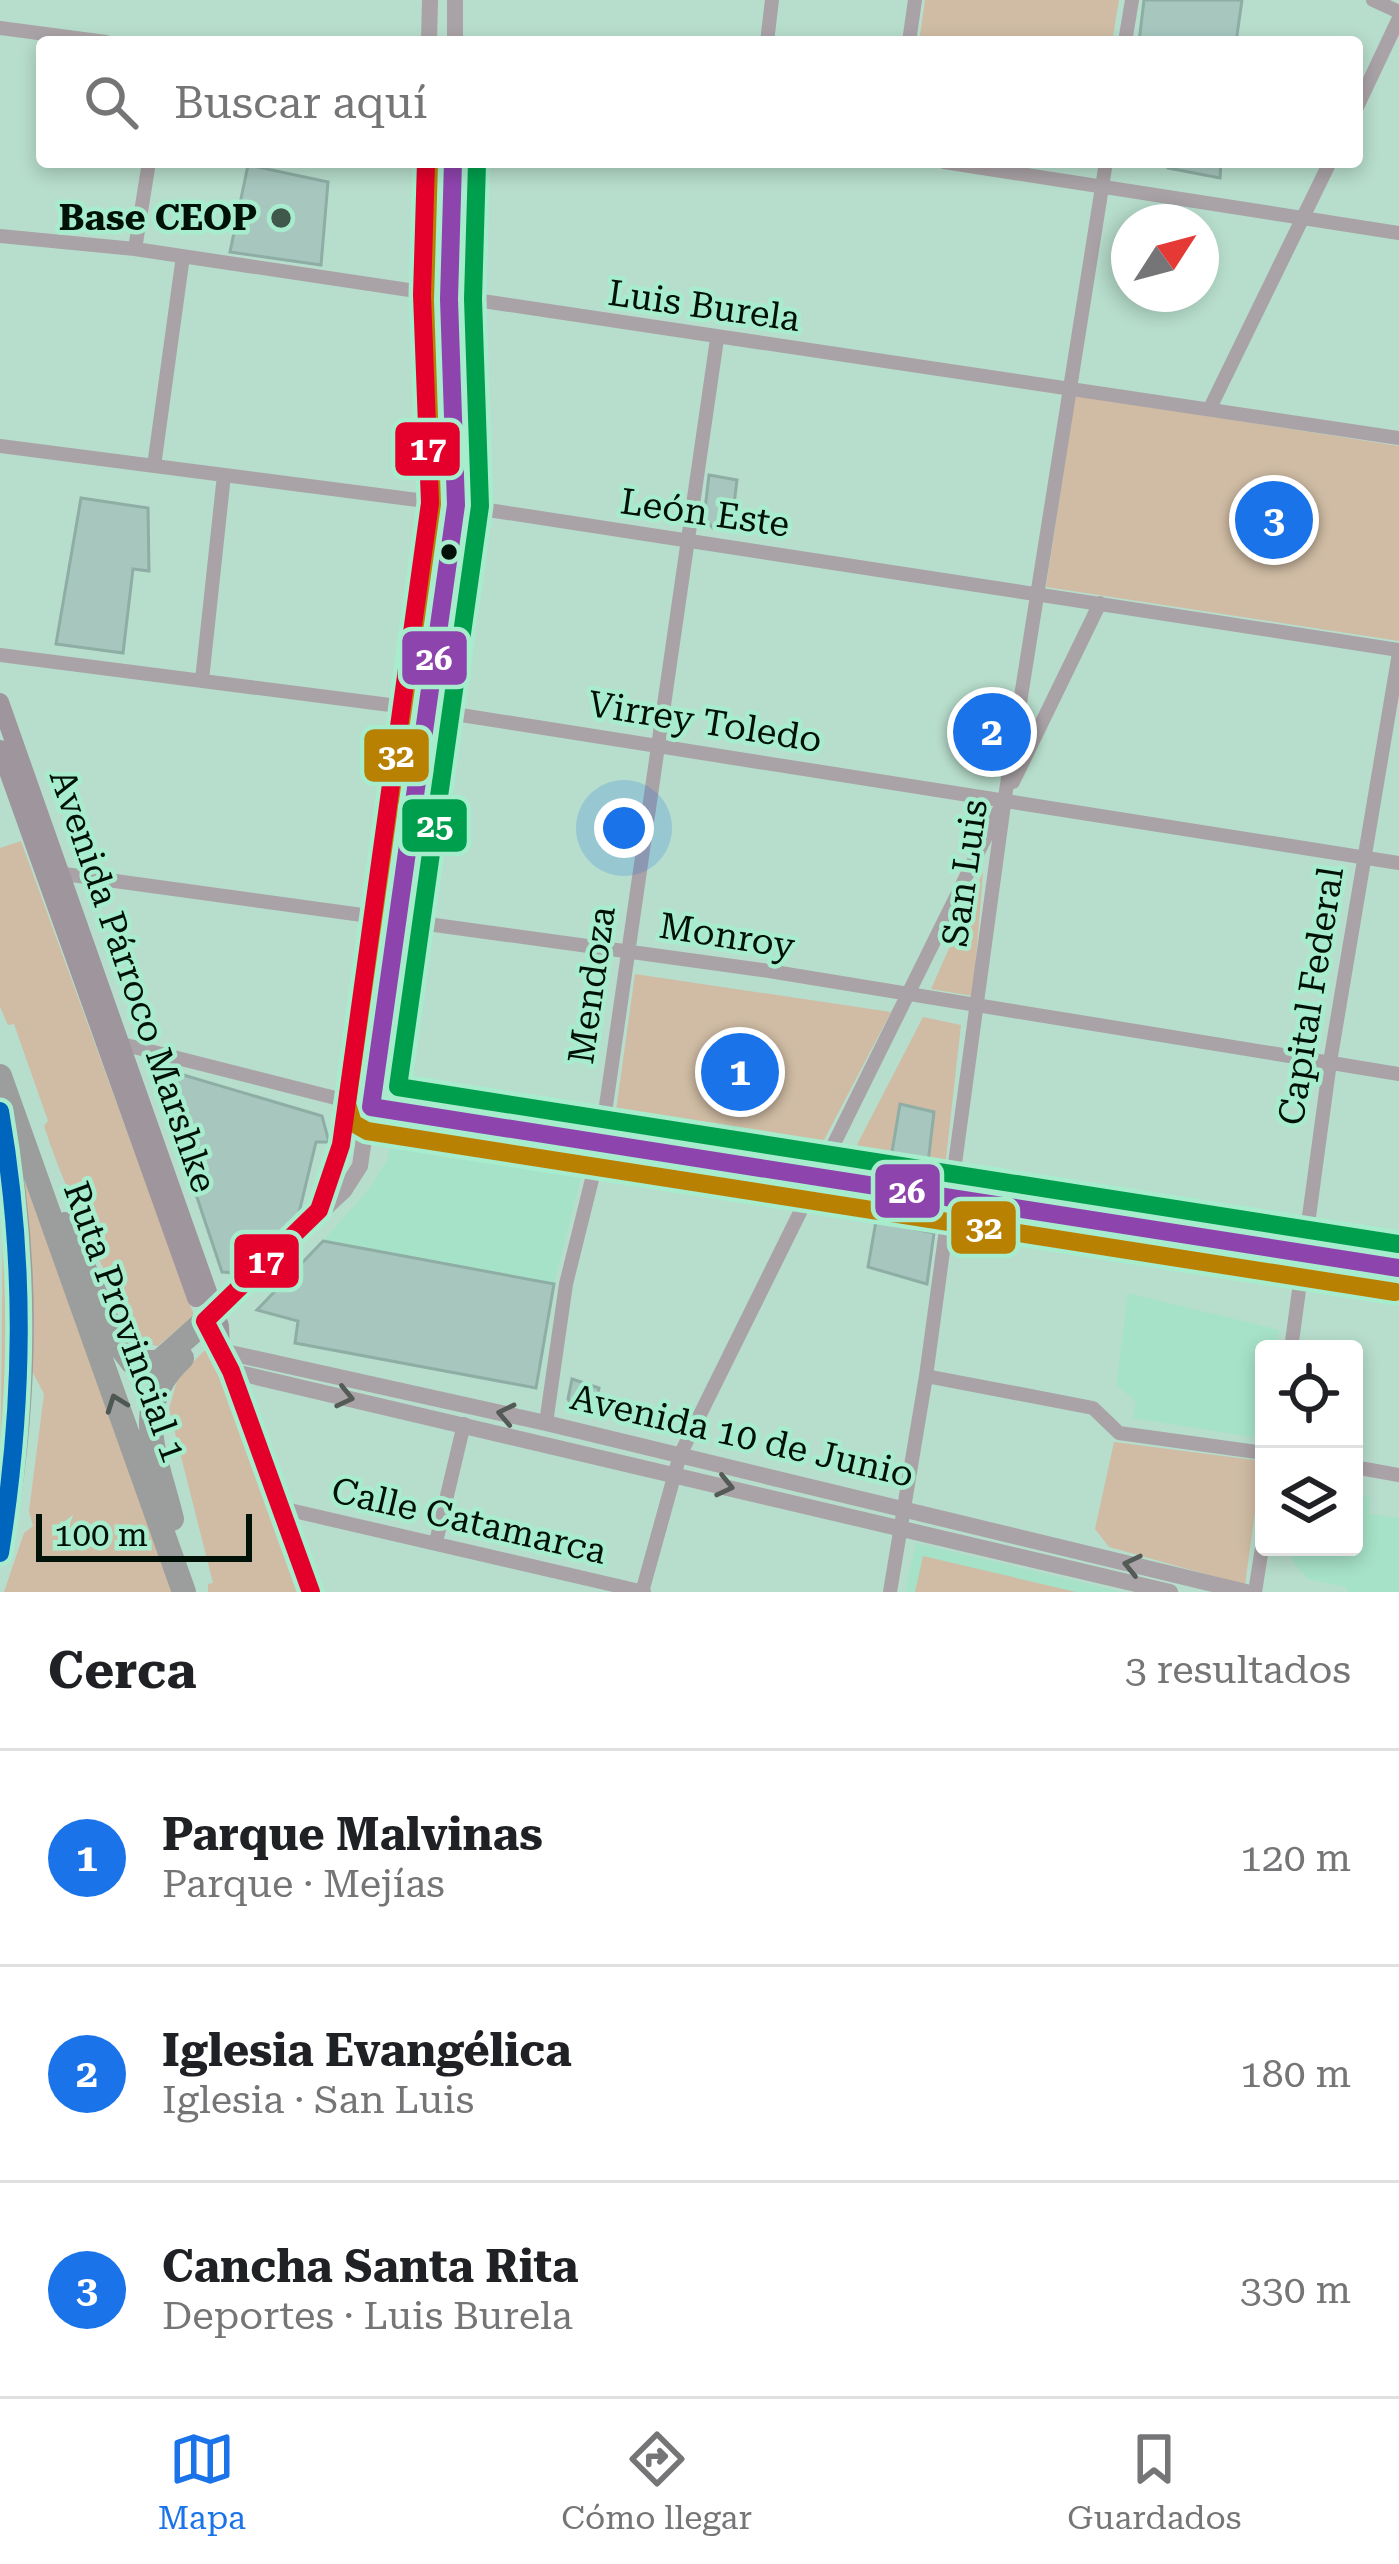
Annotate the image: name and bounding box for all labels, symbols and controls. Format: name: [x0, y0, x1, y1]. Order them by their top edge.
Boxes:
search box: [36, 36, 1363, 168]
icon: search: [78, 69, 144, 135]
text: Buscar aquí: [174, 76, 427, 129]
place label: Base CEOP: [59, 197, 257, 239]
north arrow: [1111, 204, 1219, 312]
marker: Base CEOP: [268, 205, 294, 231]
street label: Luis Burela: [605, 272, 803, 340]
line badge: 17: [393, 420, 462, 478]
text: 17: [410, 429, 446, 468]
pin: 3: [1235, 475, 1313, 565]
street label: León Este: [618, 480, 792, 546]
unlabelled marker: [438, 541, 460, 563]
line badge: 26: [400, 629, 469, 687]
text: 26: [416, 639, 452, 678]
street label: Virrey Toledo: [585, 683, 825, 761]
pin: 2: [953, 687, 1031, 777]
line badge: 32: [362, 727, 431, 784]
text: 32: [378, 736, 414, 775]
street label: Avenida Párroco Marshke: [41, 764, 225, 1198]
line badge: 25: [400, 797, 469, 854]
street label: San Luis: [934, 797, 996, 949]
your location: [594, 798, 654, 858]
text: 25: [417, 806, 453, 845]
street label: Capital Federal: [1270, 864, 1352, 1128]
street label: Mendoza: [560, 903, 624, 1066]
street label: Monroy: [656, 905, 798, 968]
pin: 1: [701, 1027, 779, 1117]
line badge: 26: [873, 1162, 942, 1220]
text: 26: [889, 1172, 925, 1211]
street label: Ruta Provincial 1: [55, 1176, 195, 1468]
line badge: 32: [949, 1199, 1018, 1256]
text: 32: [966, 1208, 1002, 1247]
line badge: 17: [232, 1232, 301, 1290]
text: 17: [248, 1242, 284, 1281]
map controls: [1255, 1340, 1363, 1556]
button: locate: [1255, 1340, 1363, 1448]
street label: Avenida 10 de Junio: [566, 1376, 918, 1496]
one-way arrow: [335, 1384, 355, 1409]
one-way arrow: [106, 1394, 130, 1415]
one-way arrow: [496, 1402, 516, 1427]
button: layers: [1255, 1448, 1363, 1556]
street label: Calle Catamarca: [328, 1469, 611, 1573]
one-way arrow: [715, 1472, 735, 1497]
scale bar: [36, 1508, 252, 1561]
text: 100 m: [54, 1515, 148, 1554]
one-way arrow: [1122, 1554, 1142, 1579]
text: Cerca: [48, 1641, 197, 1700]
text: 3 resultados: [1125, 1647, 1351, 1693]
text: Parque Malvinas: [162, 1808, 543, 1861]
text: 1: [76, 1835, 98, 1881]
text: 120 m: [1240, 1835, 1351, 1881]
text: Parque · Mejías: [162, 1861, 445, 1907]
text: Iglesia Evangélica: [162, 2024, 572, 2077]
text: 2: [76, 2051, 98, 2097]
text: 180 m: [1240, 2051, 1351, 2097]
text: Iglesia · San Luis: [162, 2077, 474, 2123]
text: Cancha Santa Rita: [162, 2240, 578, 2293]
text: 3: [76, 2267, 98, 2313]
text: 330 m: [1240, 2267, 1351, 2313]
text: Deportes · Luis Burela: [162, 2293, 573, 2339]
tab: Mapa: [158, 2426, 246, 2537]
tab: Cómo llegar: [561, 2426, 752, 2537]
tab: Guardados: [1067, 2426, 1241, 2537]

